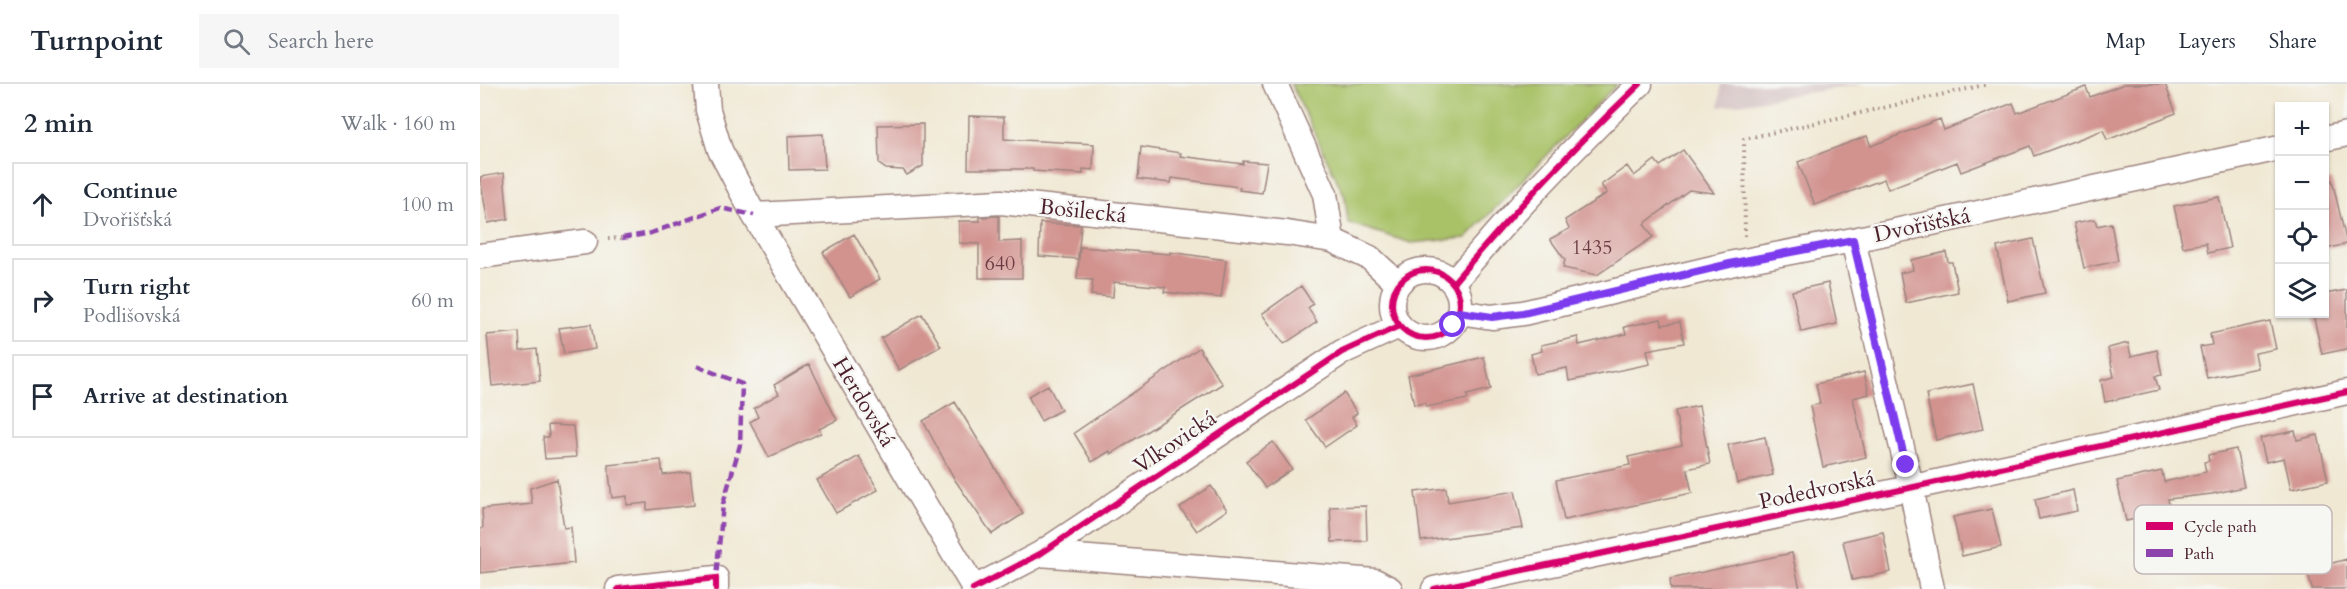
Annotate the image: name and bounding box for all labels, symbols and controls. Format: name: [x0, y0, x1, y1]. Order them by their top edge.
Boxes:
search box: [199, 14, 619, 68]
text: Turnpoint: [30, 22, 163, 60]
icon: search: [220, 25, 253, 58]
text: Search here: [268, 26, 374, 56]
text: Map: [2106, 27, 2146, 56]
text: Layers: [2179, 27, 2236, 56]
text: Share: [2269, 27, 2317, 56]
map controls: [2275, 102, 2329, 318]
button: +: [2275, 102, 2329, 156]
text: 2 min: [24, 106, 93, 141]
text: Walk · 160 m: [341, 110, 456, 137]
button: −: [2275, 156, 2329, 210]
text: Continue: [83, 176, 178, 206]
icon: ahead: [26, 188, 59, 221]
text: 100 m: [401, 191, 454, 218]
street label: Bošilecká: [1038, 192, 1128, 231]
street label: Dvořišťská: [1871, 200, 1974, 250]
text: Dvořišťská: [83, 206, 172, 233]
button: locate: [2275, 210, 2329, 264]
house number: 1435: [1572, 234, 1612, 261]
house number: 640: [985, 250, 1015, 277]
button: layers: [2275, 264, 2329, 318]
text: Turn right: [83, 272, 190, 302]
icon: right: [26, 284, 59, 317]
text: 60 m: [411, 287, 454, 314]
text: Podlišovská: [83, 302, 181, 329]
route start: [1439, 311, 1465, 337]
street label: Herdovská: [825, 352, 903, 453]
icon: arrive: [26, 380, 59, 413]
text: Arrive at destination: [83, 381, 288, 411]
street label: Vlkovická: [1128, 403, 1223, 481]
route end: [1892, 451, 1918, 477]
street label: Podedvorská: [1756, 463, 1878, 517]
legend: [2134, 505, 2332, 574]
text: Cycle path: [2184, 516, 2257, 538]
text: Path: [2184, 543, 2214, 565]

